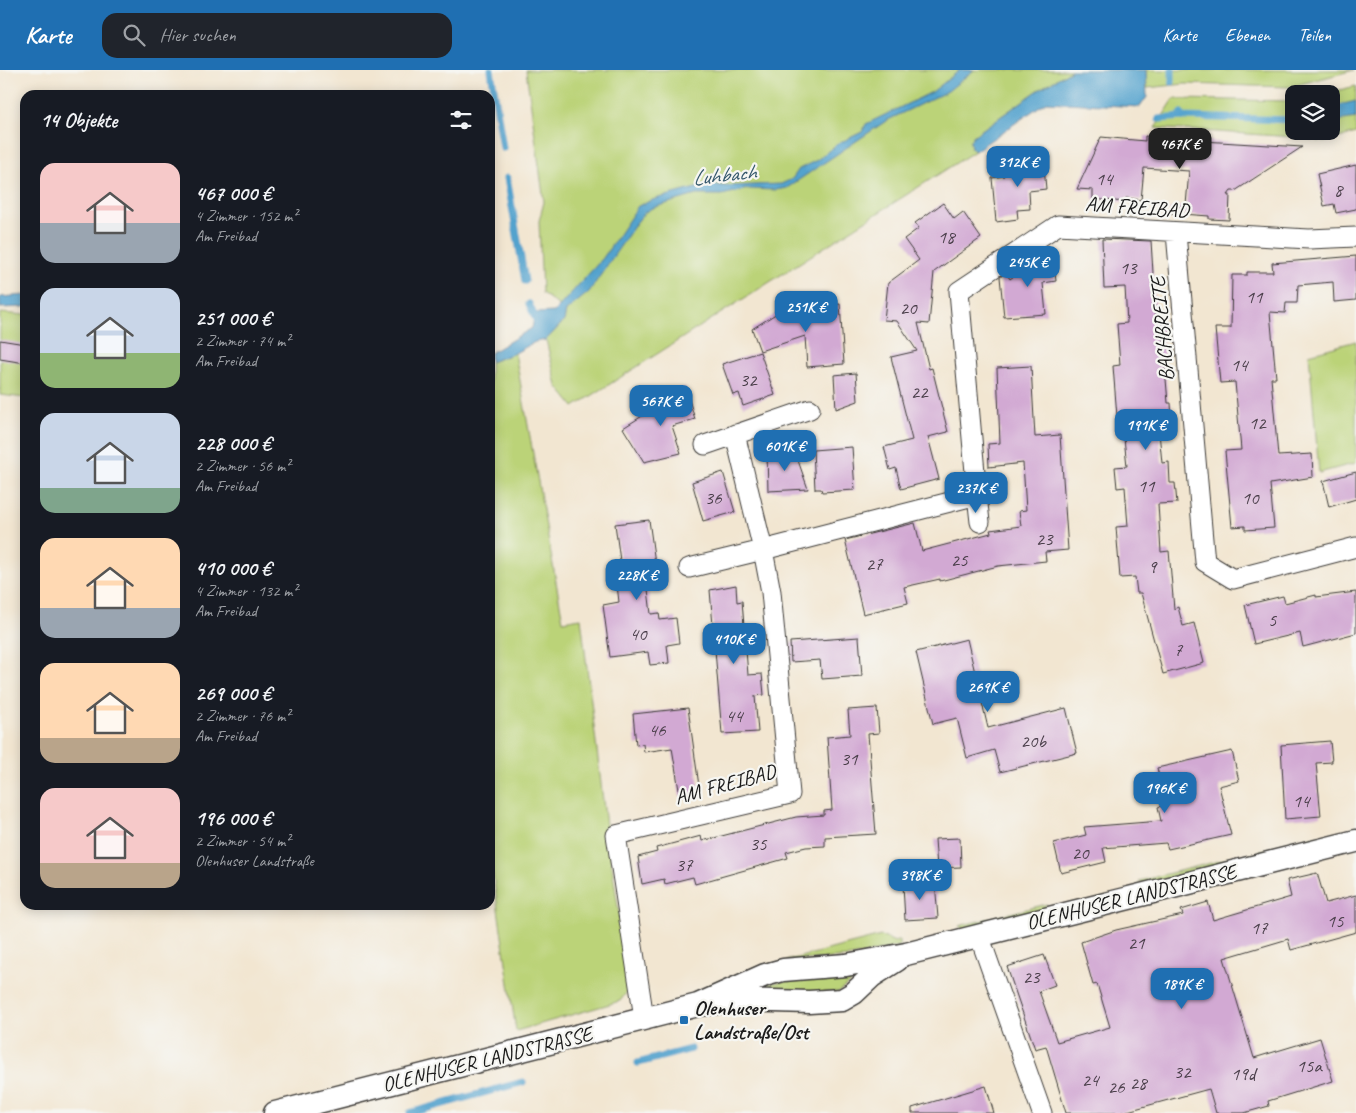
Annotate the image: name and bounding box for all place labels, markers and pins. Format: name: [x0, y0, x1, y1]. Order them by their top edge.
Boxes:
pin: 467K €: [1139, 128, 1221, 170]
pin: 312K €: [977, 146, 1059, 188]
pin: 245K €: [987, 246, 1069, 288]
pin: 251K €: [765, 290, 847, 333]
pin: 567K €: [620, 384, 702, 427]
pin: 191K €: [1105, 408, 1187, 451]
pin: 601K €: [744, 430, 826, 472]
pin: 237K €: [935, 472, 1017, 514]
pin: 228K €: [596, 558, 678, 601]
pin: 410K €: [693, 622, 775, 665]
pin: 269K €: [947, 670, 1029, 713]
pin: 196K €: [1124, 772, 1206, 814]
pin: 398K €: [879, 858, 961, 901]
pin: 189K €: [1141, 968, 1223, 1010]
place label: Olenhuser Landstraße/Ost: [694, 995, 811, 1045]
marker: Olenhuser Landstraße/Ost: [678, 1014, 690, 1026]

